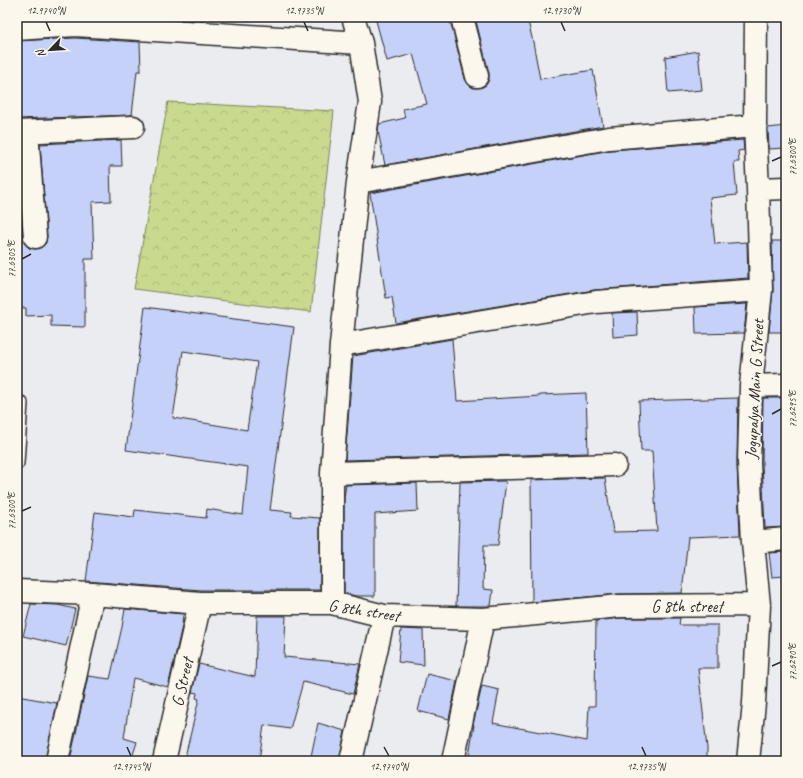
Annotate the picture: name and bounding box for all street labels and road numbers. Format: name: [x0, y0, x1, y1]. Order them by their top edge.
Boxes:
street label: Jogupalya Main G Street: [740, 316, 769, 460]
street label: G 8th street: [327, 595, 403, 627]
street label: G 8th street: [651, 596, 725, 617]
street label: G Street: [167, 654, 199, 708]

